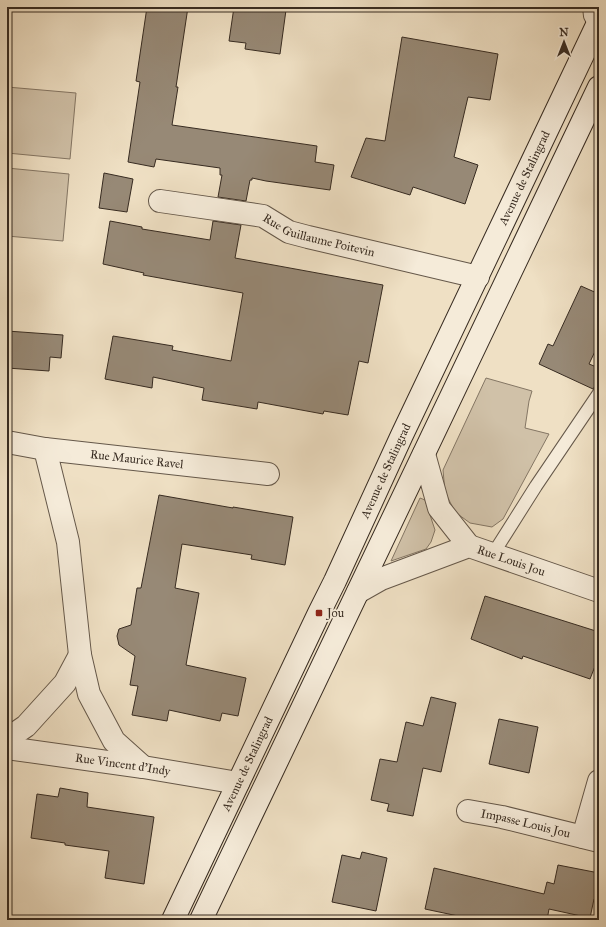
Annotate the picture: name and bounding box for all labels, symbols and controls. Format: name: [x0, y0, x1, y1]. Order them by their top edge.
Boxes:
north arrow: [544, 22, 584, 62]
text: N: [559, 26, 569, 39]
street label: Avenue de Stalingrad: [495, 129, 553, 228]
street label: Rue Guillaume Poitevin: [260, 211, 377, 260]
street label: Avenue de Stalingrad: [357, 421, 413, 521]
street label: Rue Maurice Ravel: [89, 447, 185, 472]
street label: Rue Louis Jou: [475, 542, 548, 579]
place label: Jou: [325, 606, 345, 621]
marker: Jou: [314, 608, 324, 618]
street label: Avenue de Stalingrad: [218, 714, 276, 814]
street label: Rue Vincent d'Indy: [74, 751, 172, 779]
street label: Impasse Louis Jou: [480, 806, 572, 841]

